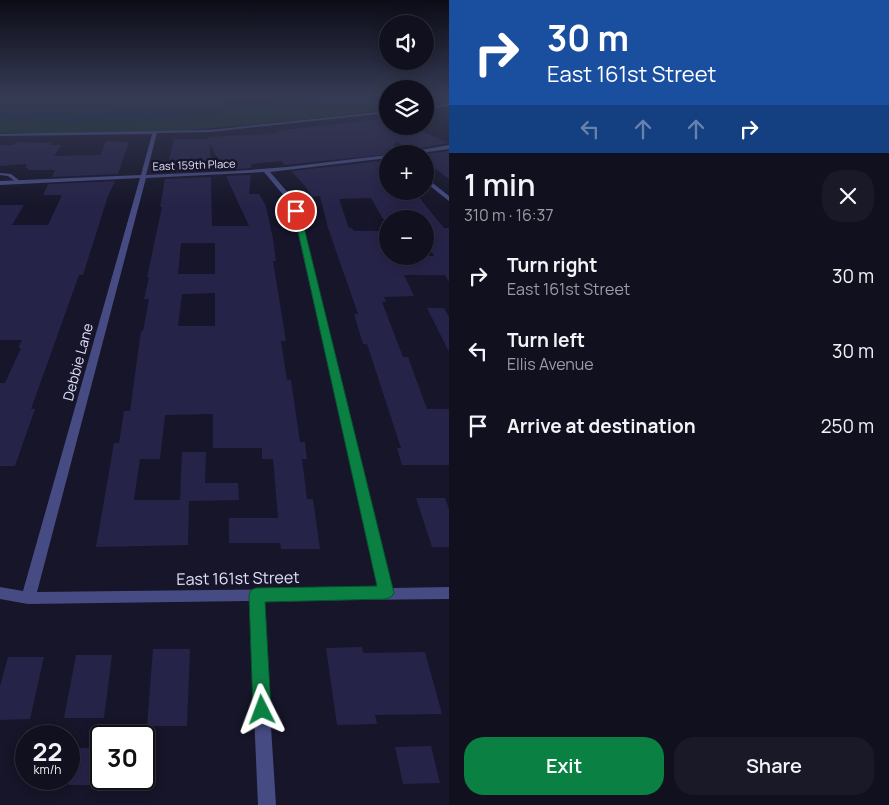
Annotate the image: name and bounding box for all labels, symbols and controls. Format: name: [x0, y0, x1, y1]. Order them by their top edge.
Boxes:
text: 30 m: [547, 14, 629, 62]
map controls: [379, 15, 434, 265]
button: sound: [379, 15, 434, 70]
icon: right: [464, 20, 529, 85]
text: East 161st Street: [547, 59, 716, 89]
button: layers: [379, 80, 434, 135]
icon: left: [576, 115, 604, 143]
icon: ahead: [629, 115, 657, 143]
icon: ahead: [682, 115, 710, 143]
icon: right: [735, 115, 763, 143]
button: +: [379, 145, 434, 200]
street label: East 159th Place: [152, 156, 236, 173]
text: 1 min: [464, 164, 536, 205]
button: close: [822, 170, 874, 222]
pin: [275, 190, 317, 232]
icon: arrive: [282, 197, 310, 225]
text: 310 m · 16:37: [464, 204, 553, 226]
button: −: [379, 210, 434, 265]
text: Turn right: [507, 252, 597, 278]
icon: right: [464, 262, 492, 290]
text: 30 m: [832, 263, 874, 289]
text: East 161st Street: [507, 278, 630, 300]
street label: Debbie Lane: [58, 321, 97, 403]
text: Turn left: [507, 327, 585, 353]
icon: left: [464, 337, 492, 365]
text: 30 m: [832, 338, 874, 364]
text: Ellis Avenue: [507, 353, 594, 375]
icon: arrive: [464, 412, 492, 440]
text: Arrive at destination: [507, 413, 696, 439]
text: 250 m: [821, 413, 874, 439]
street label: East 161st Street: [176, 566, 300, 590]
position arrow: [235, 683, 287, 735]
speed limit sign: 30: [90, 725, 155, 790]
text: 22: [33, 734, 62, 769]
button: Exit: [464, 737, 664, 795]
button: Share: [674, 737, 874, 795]
text: km/h: [34, 761, 61, 778]

